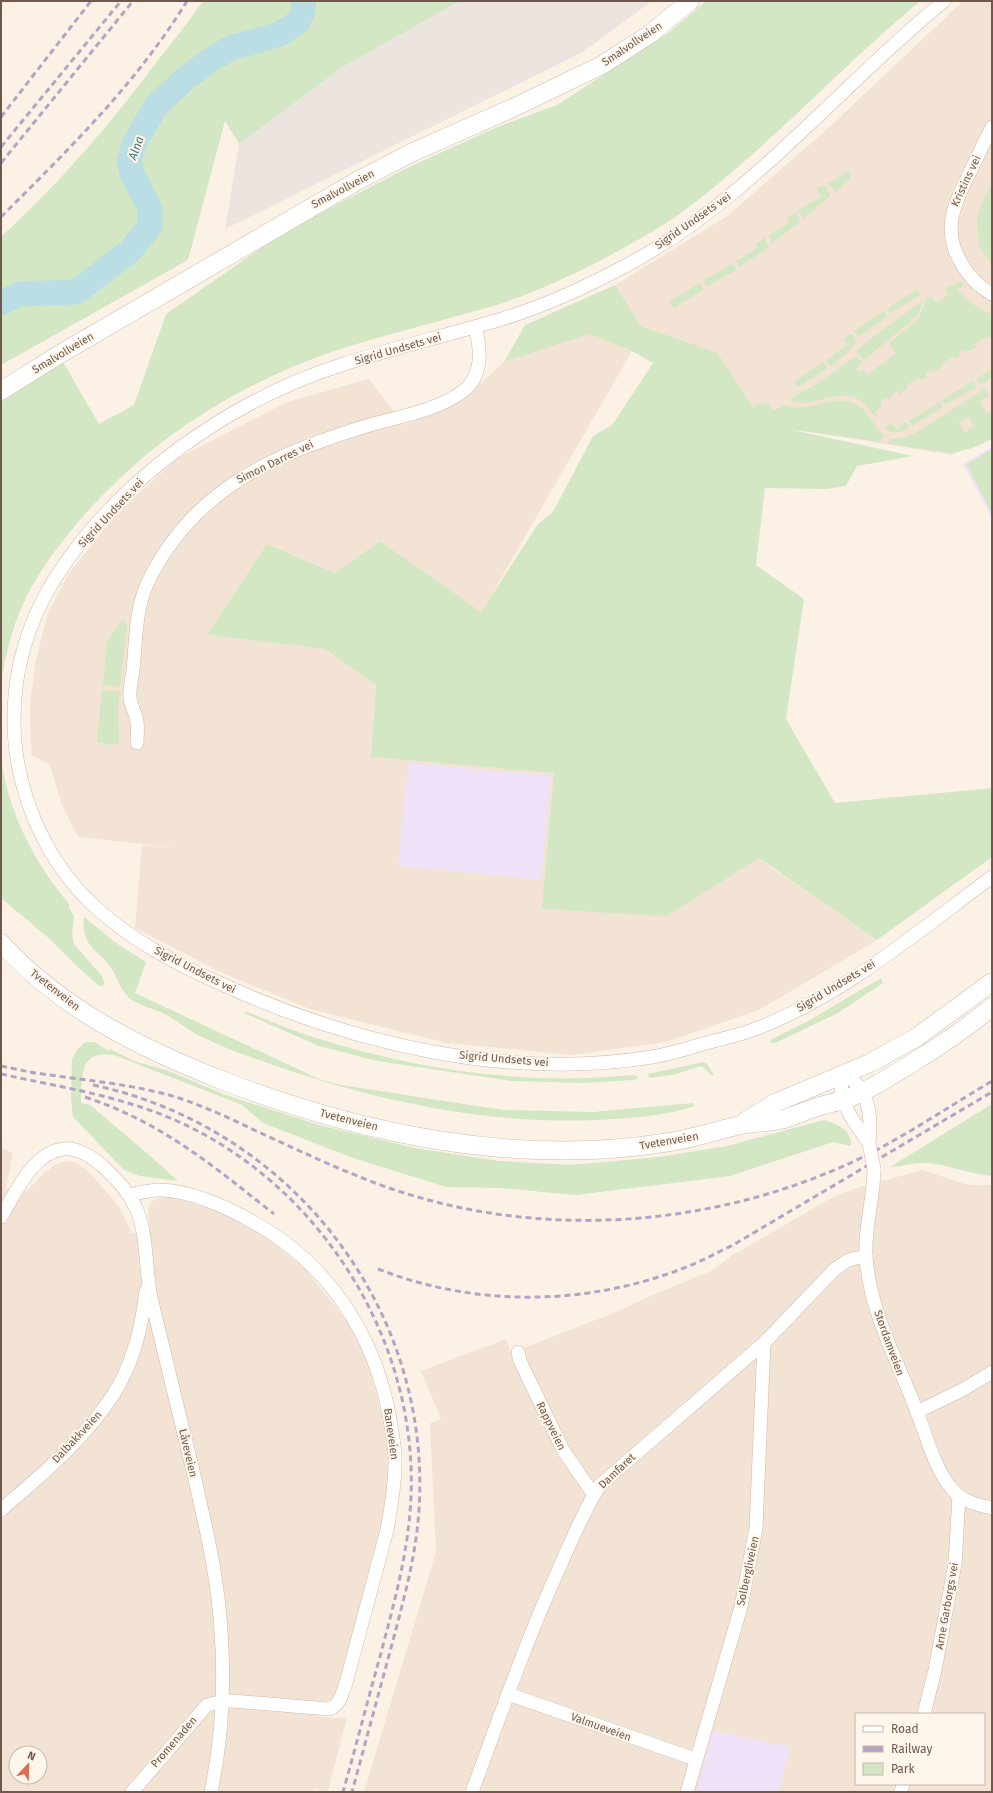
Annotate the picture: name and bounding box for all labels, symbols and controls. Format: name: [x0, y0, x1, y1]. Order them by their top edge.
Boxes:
street label: Smalvollveien: [600, 19, 664, 69]
water label: Alna: [125, 134, 147, 163]
street label: Kristins vei: [948, 153, 984, 209]
street label: Smalvollveien: [309, 167, 377, 211]
street label: Sigrid Undsets vei: [653, 190, 733, 252]
street label: Smalvollveien: [30, 330, 96, 376]
street label: Sigrid Undsets vei: [353, 330, 443, 368]
street label: Simon Darres vei: [234, 438, 316, 486]
street label: Sigrid Undsets vei: [76, 476, 146, 550]
street label: Sigrid Undsets vei: [152, 944, 238, 996]
street label: Sigrid Undsets vei: [794, 957, 878, 1015]
street label: Tvetenveien: [27, 967, 83, 1013]
street label: Sigrid Undsets vei: [459, 1049, 549, 1069]
street label: Tvetenveien: [318, 1106, 380, 1134]
street label: Tvetenveien: [638, 1129, 700, 1153]
street label: Stordamveien: [871, 1308, 907, 1378]
street label: Rappveien: [534, 1400, 568, 1452]
street label: Baneveien: [381, 1407, 401, 1461]
street label: Dalbakkveien: [50, 1408, 104, 1466]
street label: Låveveien: [176, 1427, 200, 1479]
street label: Damfaret: [596, 1451, 638, 1491]
street label: Solbergliveien: [734, 1535, 762, 1607]
street label: Arne Garborgs vei: [933, 1561, 961, 1651]
street label: Valmueveien: [569, 1710, 633, 1744]
legend: [855, 1713, 985, 1785]
street label: Promenaden: [148, 1714, 200, 1770]
text: Road: [891, 1722, 919, 1736]
text: Railway: [891, 1742, 932, 1756]
north arrow: [8, 1745, 48, 1785]
text: N: [26, 1749, 37, 1764]
text: Park: [891, 1762, 915, 1776]

